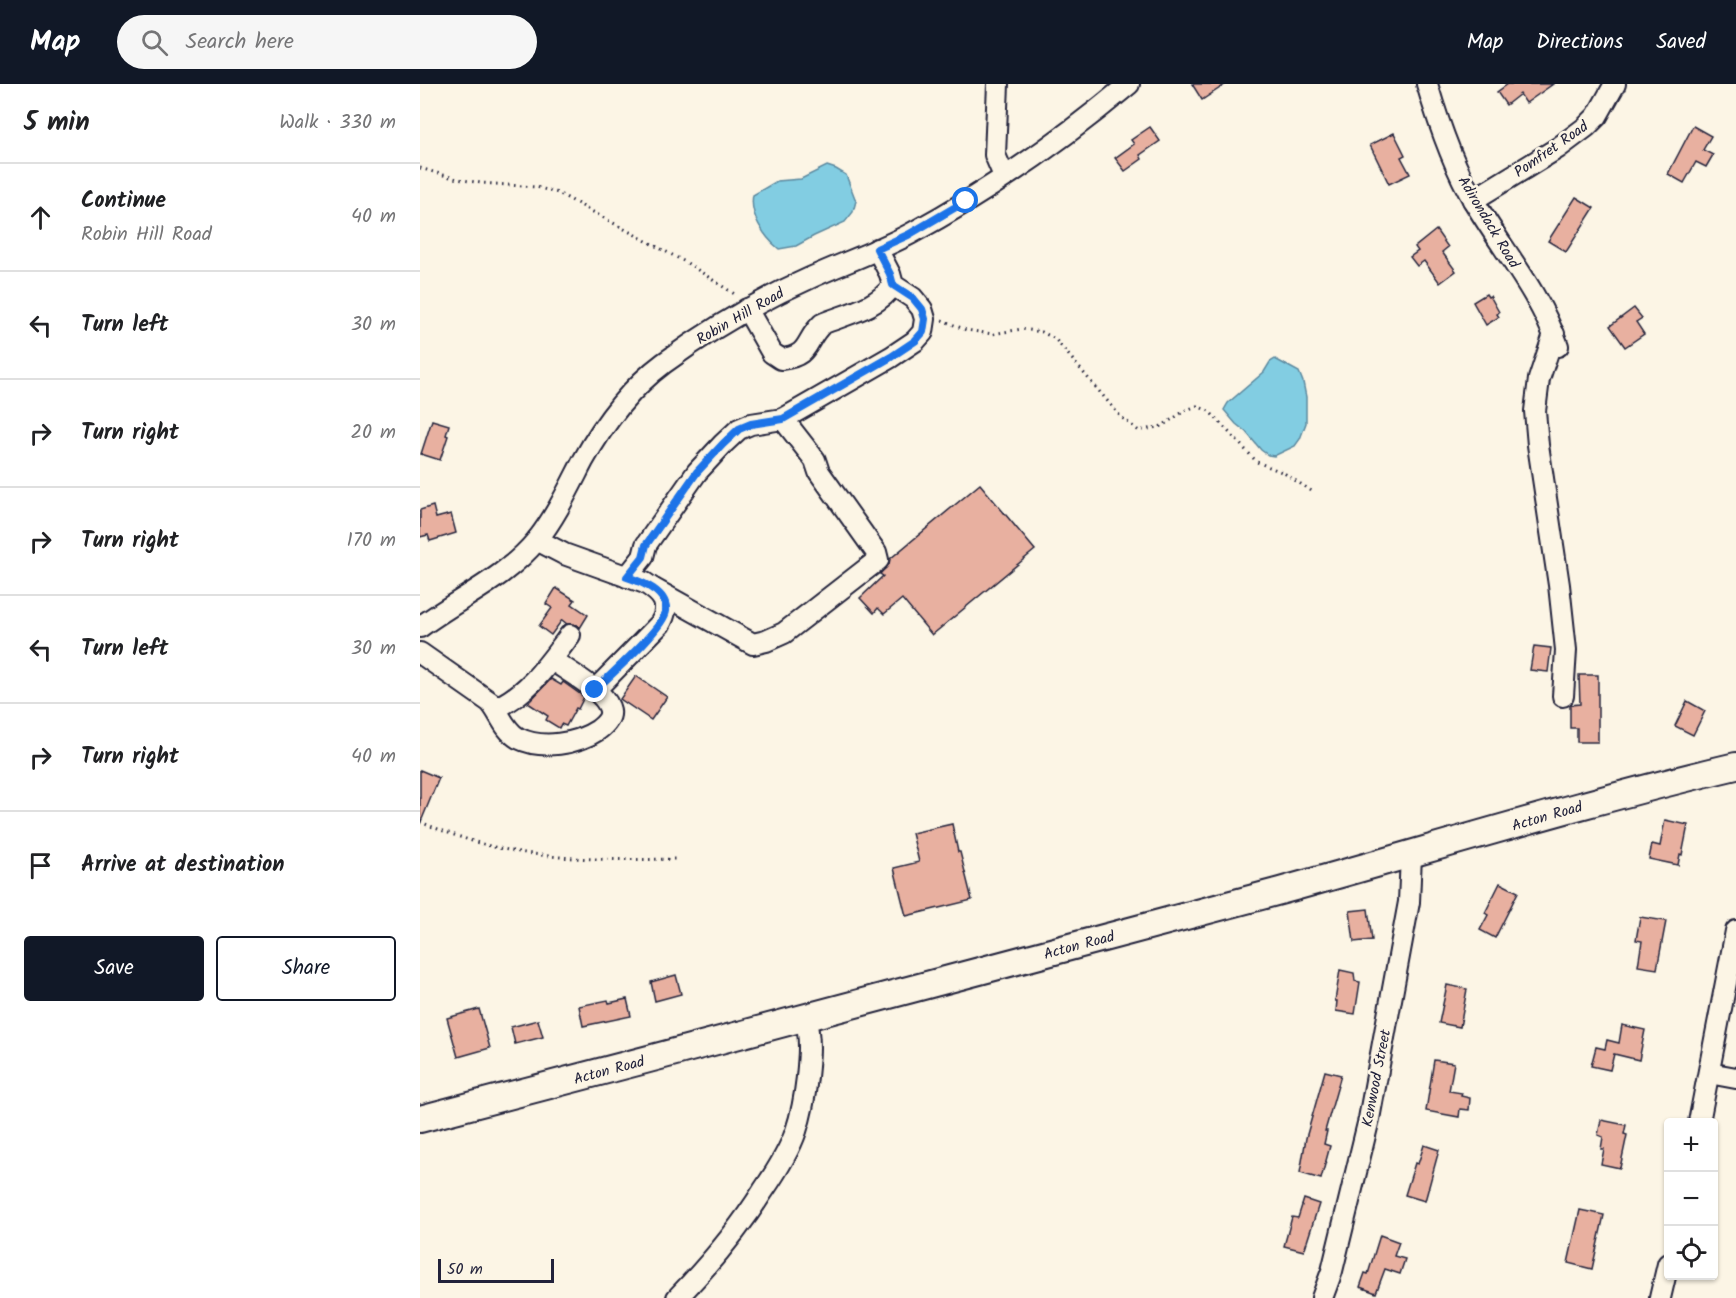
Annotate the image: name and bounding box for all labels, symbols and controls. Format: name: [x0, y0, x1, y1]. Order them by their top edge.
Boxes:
search box: [117, 15, 537, 69]
text: Map: [30, 20, 81, 65]
text: Search here: [186, 25, 294, 60]
icon: search: [138, 26, 171, 59]
text: Map: [1467, 26, 1503, 59]
text: Directions: [1536, 26, 1623, 59]
text: Saved: [1656, 26, 1706, 59]
text: 5 min: [24, 102, 90, 144]
text: Walk · 330 m: [279, 107, 396, 139]
street label: Pomfret Road: [1509, 115, 1594, 184]
street label: Adirondack Road: [1451, 172, 1526, 274]
text: Continue: [81, 184, 166, 219]
route start: [952, 187, 978, 213]
icon: ahead: [24, 201, 57, 234]
text: 40 m: [351, 201, 396, 233]
text: Robin Hill Road: [81, 219, 212, 251]
street label: Robin Hill Road: [692, 282, 789, 352]
text: Turn left: [81, 308, 168, 343]
icon: left: [24, 309, 57, 342]
text: 30 m: [351, 309, 396, 341]
text: Turn right: [81, 416, 179, 451]
icon: right: [24, 417, 57, 450]
text: 20 m: [350, 417, 396, 449]
text: Turn right: [81, 524, 179, 559]
icon: right: [24, 525, 57, 558]
text: 170 m: [347, 525, 396, 557]
text: Turn left: [81, 632, 168, 667]
icon: left: [24, 633, 57, 666]
text: 30 m: [351, 633, 396, 665]
route end: [581, 676, 607, 702]
text: Turn right: [81, 740, 179, 775]
icon: right: [24, 741, 57, 774]
text: 40 m: [351, 741, 396, 773]
street label: Acton Road: [1509, 795, 1586, 838]
text: Arrive at destination: [81, 848, 284, 883]
icon: arrive: [24, 849, 57, 882]
street label: Acton Road: [1041, 925, 1118, 967]
button: Save: [24, 936, 204, 1001]
button: Share: [216, 936, 396, 1001]
street label: Kenwood Street: [1356, 1027, 1398, 1129]
street label: Acton Road: [571, 1050, 648, 1092]
map controls: [1664, 1118, 1718, 1280]
button: +: [1664, 1118, 1718, 1172]
button: −: [1664, 1172, 1718, 1226]
button: locate: [1664, 1226, 1718, 1280]
scale bar: [438, 1256, 554, 1284]
text: 50 m: [447, 1257, 483, 1282]

